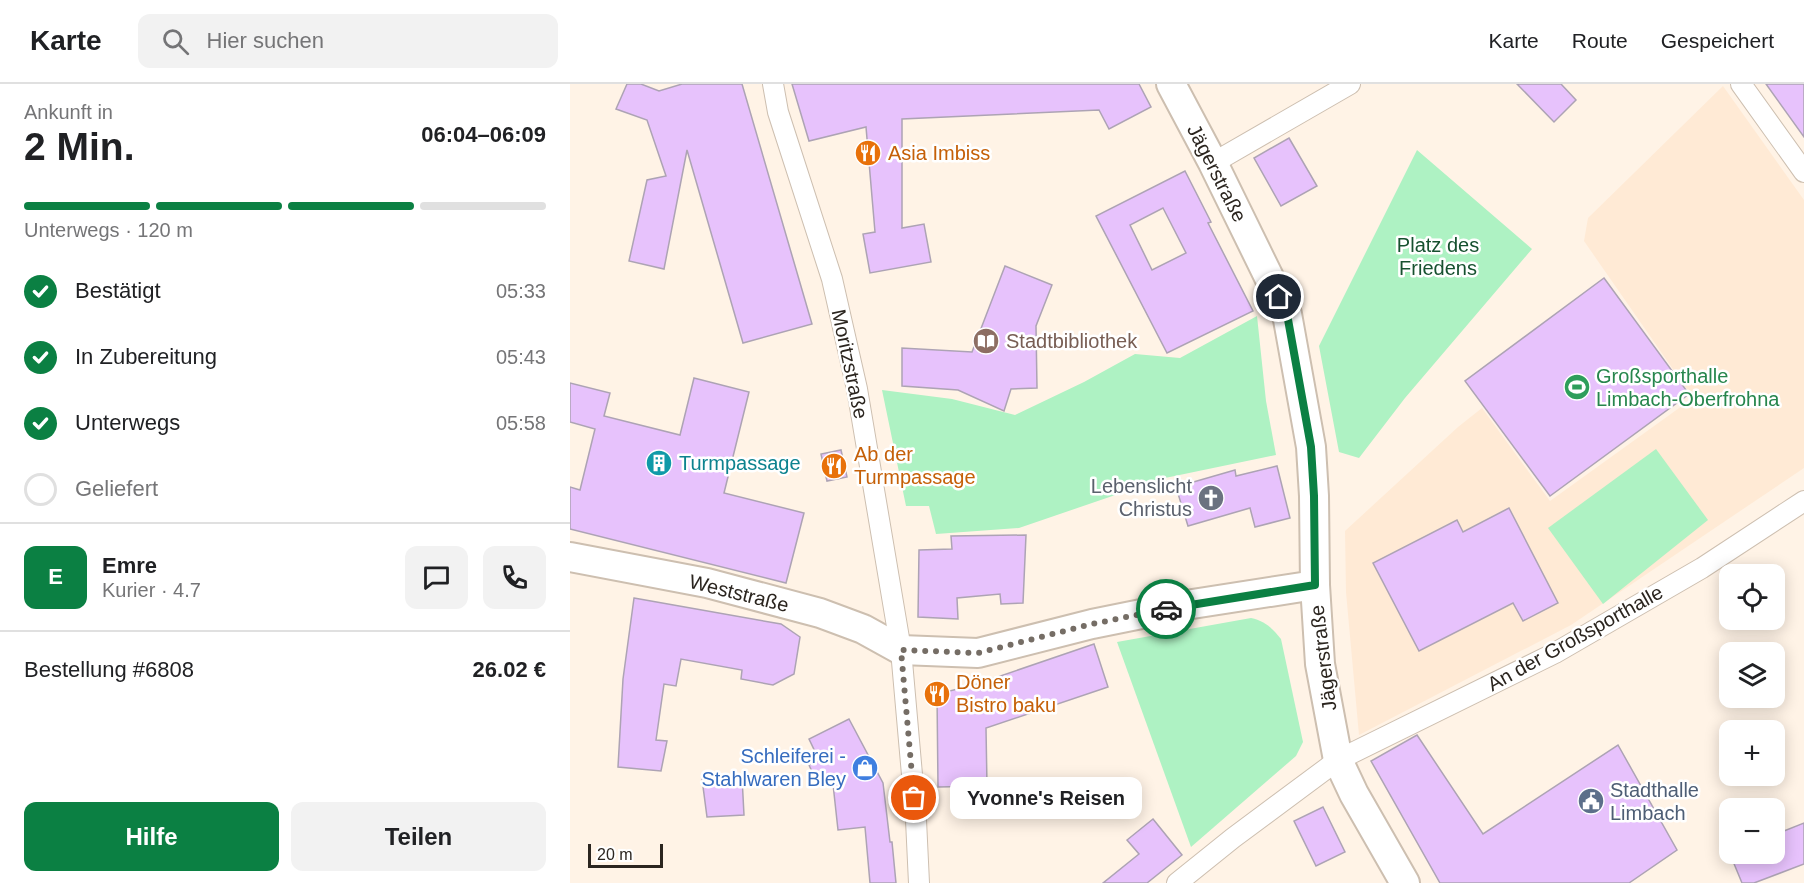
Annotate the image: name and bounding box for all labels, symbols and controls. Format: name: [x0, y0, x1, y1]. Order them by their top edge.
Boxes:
search box: [138, 14, 558, 68]
text: Karte: [30, 25, 102, 56]
icon: search: [159, 25, 192, 58]
text: Hier suchen: [207, 28, 324, 53]
text: Karte: [1489, 29, 1539, 52]
text: Route: [1572, 29, 1628, 52]
text: Gespeichert: [1661, 29, 1774, 52]
text: Ankunft in: [24, 101, 113, 123]
street label: Jägerstraße: [1183, 120, 1251, 226]
text: 06:04–06:09: [421, 122, 546, 147]
text: 2 Min.: [24, 125, 135, 168]
restaurant icon: Asia Imbiss: [853, 138, 883, 168]
place label: Asia Imbiss: [888, 142, 990, 164]
text: Unterwegs · 120 m: [24, 219, 193, 241]
park label: Platz des Friedens: [1397, 234, 1479, 279]
pin: [1253, 271, 1304, 322]
icon: check: [24, 275, 57, 308]
text: Bestätigt: [75, 278, 161, 303]
text: 05:33: [496, 280, 546, 302]
icon: home: [1262, 280, 1295, 313]
street label: Moritzstraße: [828, 307, 872, 421]
library icon: Stadtbibliothek: [971, 326, 1001, 356]
place label: Stadtbibliothek: [1006, 330, 1138, 352]
icon: check: [24, 341, 57, 374]
text: In Zubereitung: [75, 344, 217, 369]
text: 05:43: [496, 346, 546, 368]
place label: Großsporthalle Limbach-Oberfrohna: [1596, 365, 1780, 410]
sports icon: Großsporthalle Limbach-Oberfrohna: [1562, 372, 1592, 402]
icon: check: [24, 407, 57, 440]
text: Unterwegs: [75, 410, 180, 435]
text: 05:58: [496, 412, 546, 434]
place label: Ab der Turmpassage: [854, 443, 976, 488]
building icon: Turmpassage: [644, 448, 674, 478]
restaurant icon: Ab der Turmpassage: [819, 451, 849, 481]
place label: Turmpassage: [679, 452, 801, 474]
place label: Lebenslicht Christus: [1091, 475, 1192, 520]
text: Geliefert: [75, 476, 158, 501]
church icon: Lebenslicht Christus: [1196, 483, 1226, 513]
button: chat: [405, 546, 468, 609]
button: phone: [483, 546, 546, 609]
text: Emre: [102, 553, 157, 578]
text: E: [48, 564, 63, 589]
map controls: [1719, 564, 1785, 864]
button: locate: [1719, 564, 1785, 630]
street label: Weststraße: [687, 570, 791, 616]
text: Kurier · 4.7: [102, 579, 201, 601]
courier: [1136, 579, 1196, 639]
street label: An der Großsporthalle: [1484, 581, 1666, 695]
icon: car: [1150, 593, 1183, 626]
street label: Jägerstraße: [1306, 604, 1340, 712]
button: layers: [1719, 642, 1785, 708]
text: Bestellung #6808: [24, 657, 194, 682]
text: 26.02 €: [473, 657, 546, 682]
place label: Döner Bistro baku: [956, 671, 1056, 716]
restaurant icon: Döner Bistro baku: [922, 679, 952, 709]
button: +: [1719, 720, 1785, 786]
place label: Schleiferei - Stahlwaren Bley: [701, 745, 846, 790]
shop icon: Schleiferei - Stahlwaren Bley: [850, 753, 880, 783]
pin: [888, 772, 939, 823]
callout: Yvonne's Reisen: [950, 777, 1142, 819]
place label: Stadthalle Limbach: [1610, 779, 1699, 824]
icon: bag: [897, 781, 930, 814]
public building icon: Stadthalle Limbach: [1576, 786, 1606, 816]
text: Yvonne's Reisen: [967, 787, 1125, 809]
button: −: [1719, 798, 1785, 864]
button: Hilfe: [24, 802, 279, 871]
button: Teilen: [291, 802, 546, 871]
scale bar: [588, 841, 663, 868]
text: 20 m: [597, 846, 633, 863]

